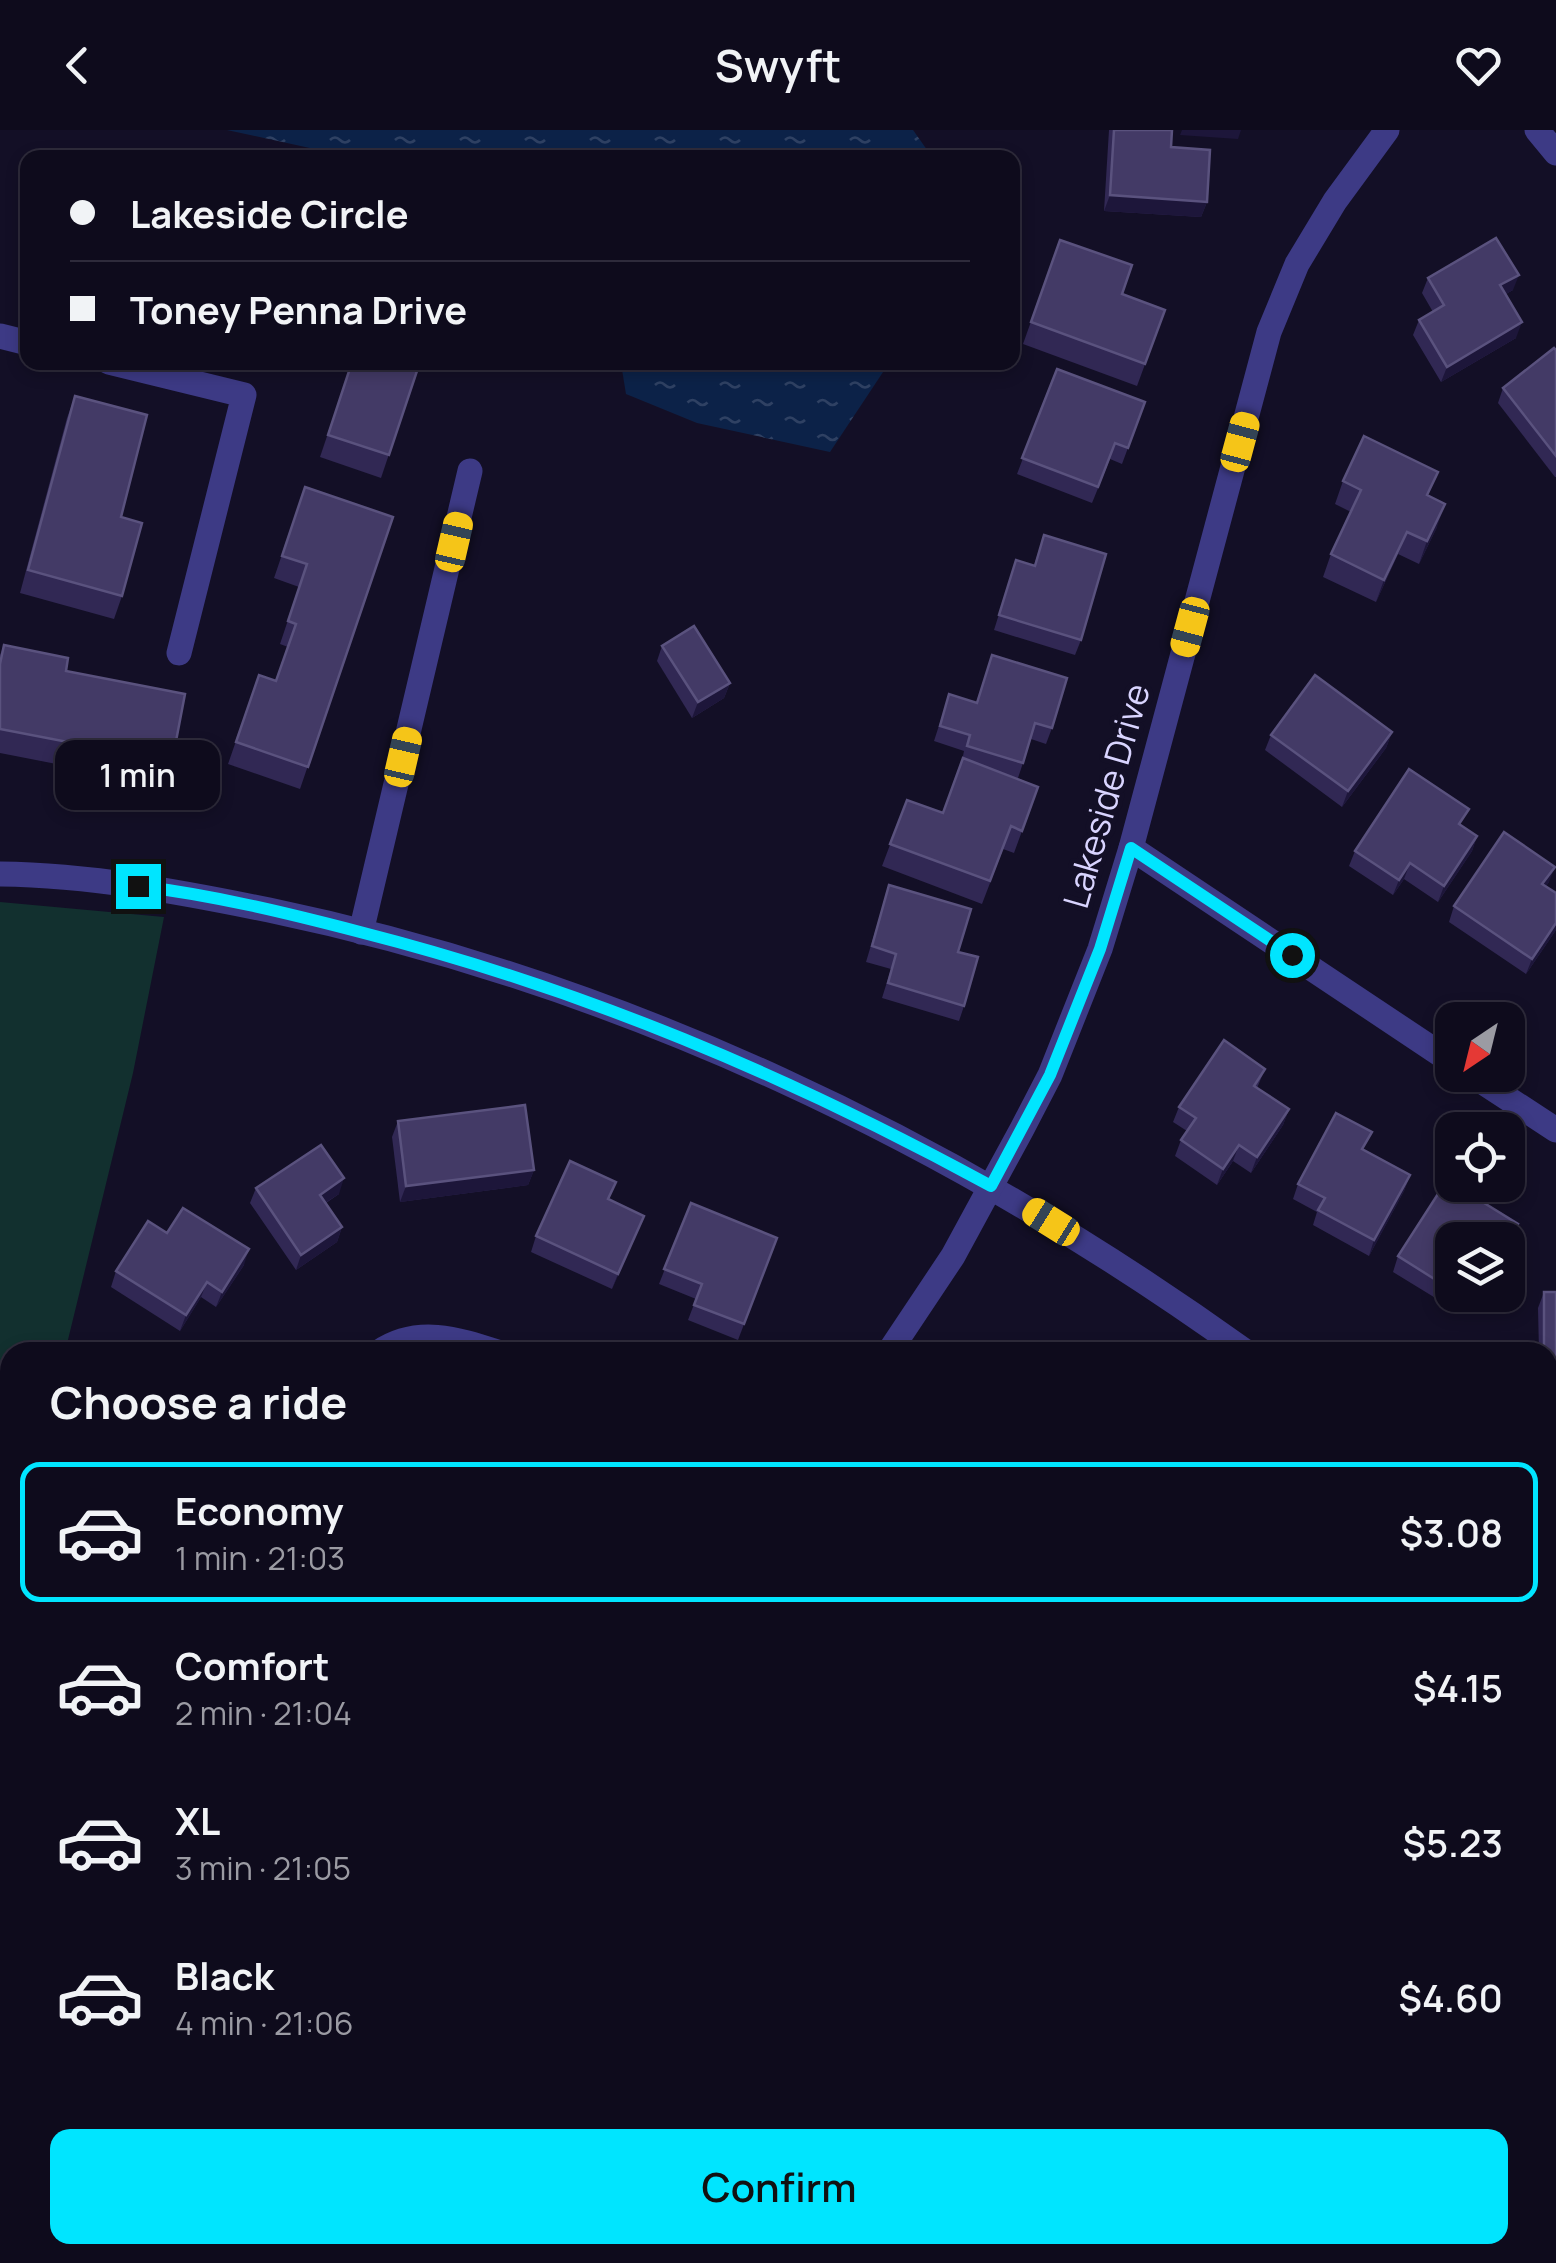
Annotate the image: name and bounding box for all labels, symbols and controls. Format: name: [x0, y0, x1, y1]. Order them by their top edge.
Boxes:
text: Swyft: [715, 34, 841, 96]
icon: back: [50, 38, 105, 93]
icon: heart: [1451, 38, 1506, 93]
text: Lakeside Circle: [130, 187, 409, 239]
text: Toney Penna Drive: [130, 283, 467, 335]
car: [1218, 409, 1262, 475]
car: [433, 509, 475, 575]
car: [1168, 594, 1212, 660]
street label: Lakeside Drive: [1051, 678, 1161, 914]
car: [382, 724, 424, 790]
callout: 1 min: [56, 741, 220, 811]
text: 1 min: [99, 753, 176, 797]
route end: [116, 864, 161, 909]
route start: [1270, 933, 1315, 978]
north arrow: [1435, 1002, 1525, 1092]
map controls: [1435, 1002, 1525, 1312]
button: locate: [1435, 1112, 1525, 1202]
car: [1018, 1193, 1084, 1251]
button: layers: [1435, 1222, 1525, 1312]
text: Choose a ride: [50, 1371, 347, 1433]
text: Economy: [175, 1484, 344, 1536]
icon: car: [55, 1487, 145, 1577]
text: $3.08: [1400, 1506, 1503, 1558]
text: 1 min · 21:03: [175, 1536, 345, 1580]
text: Comfort: [175, 1639, 329, 1691]
icon: car: [55, 1642, 145, 1732]
text: $4.15: [1413, 1661, 1503, 1713]
text: 2 min · 21:04: [175, 1691, 352, 1735]
text: XL: [175, 1794, 220, 1846]
icon: car: [55, 1797, 145, 1887]
text: $5.23: [1403, 1816, 1503, 1868]
text: 3 min · 21:05: [175, 1846, 351, 1890]
text: Black: [175, 1949, 274, 2001]
icon: car: [55, 1952, 145, 2042]
text: $4.60: [1399, 1971, 1503, 2023]
text: 4 min · 21:06: [175, 2001, 354, 2045]
button: Confirm: [50, 2129, 1508, 2244]

